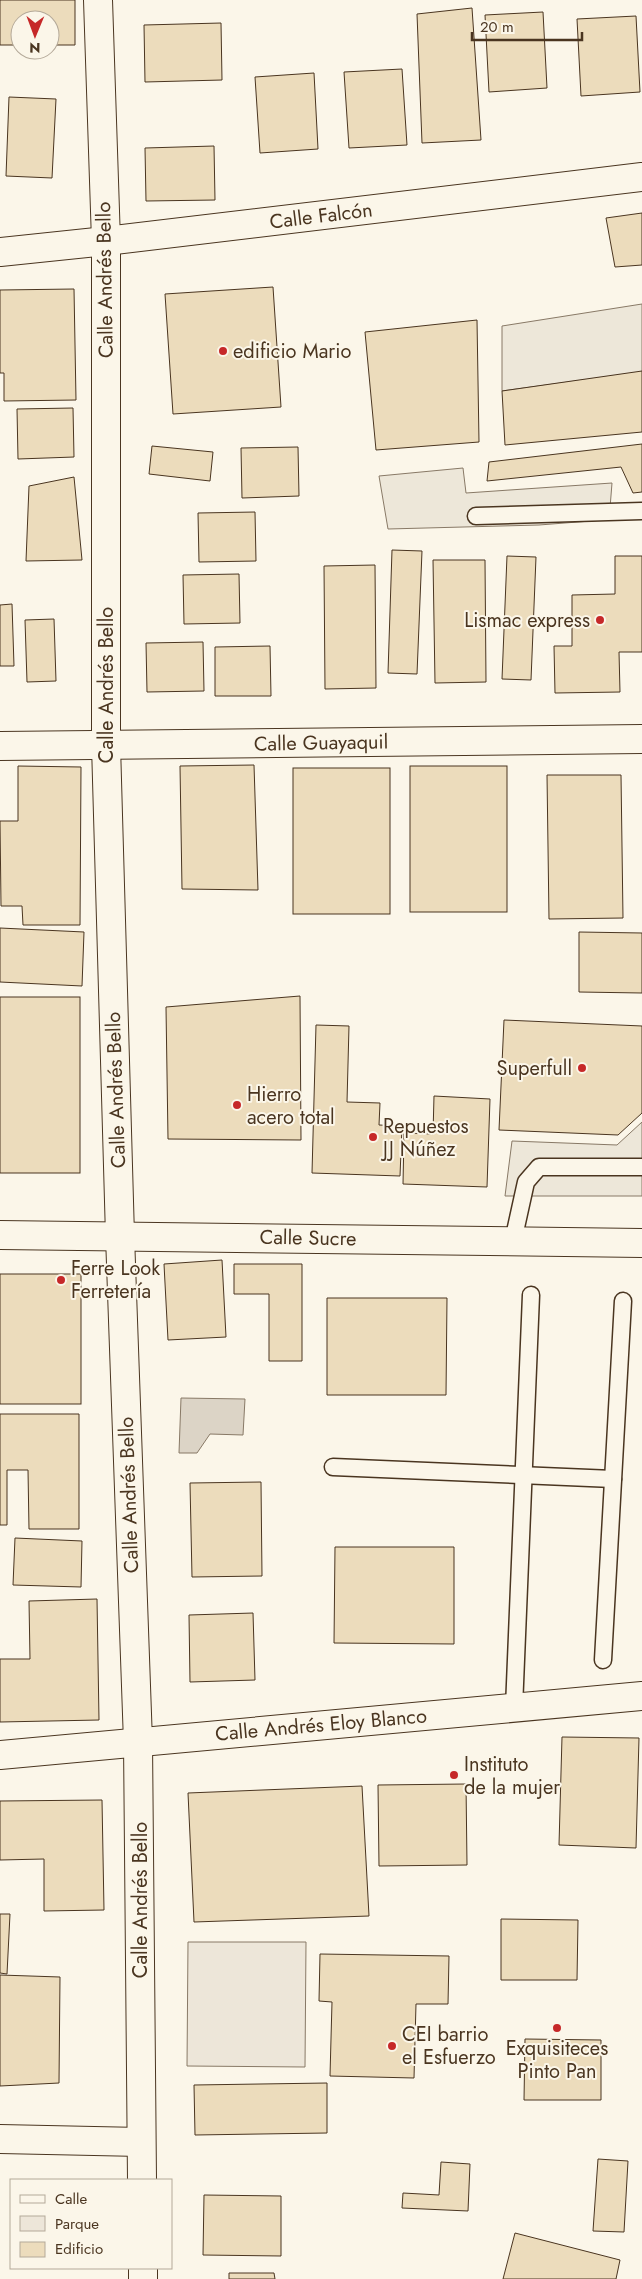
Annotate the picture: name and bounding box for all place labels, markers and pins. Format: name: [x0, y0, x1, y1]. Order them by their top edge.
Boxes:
place label: edificio Mario: [233, 337, 351, 366]
marker: edificio Mario: [217, 345, 229, 357]
place label: Lismac express: [464, 606, 590, 635]
marker: Lismac express: [594, 614, 606, 626]
place label: Superfull: [497, 1054, 572, 1083]
marker: Superfull: [576, 1062, 588, 1074]
place label: Hierro acero total: [247, 1080, 335, 1132]
marker: Hierro acero total: [231, 1099, 243, 1111]
place label: Repuestos JJ Núñez: [380, 1112, 469, 1164]
marker: Repuestos JJ Núñez: [367, 1131, 379, 1143]
place label: Ferre Look Ferretería: [71, 1254, 160, 1306]
marker: Ferre Look Ferretería: [55, 1274, 67, 1286]
place label: Instituto de la mujer: [464, 1750, 560, 1802]
marker: Instituto de la mujer: [448, 1769, 460, 1781]
place label: CEI barrio el Esfuerzo: [402, 2020, 496, 2072]
marker: Exquisiteces Pinto Pan: [551, 2022, 563, 2034]
place label: Exquisiteces Pinto Pan: [506, 2034, 608, 2086]
marker: CEI barrio el Esfuerzo: [386, 2040, 398, 2052]

